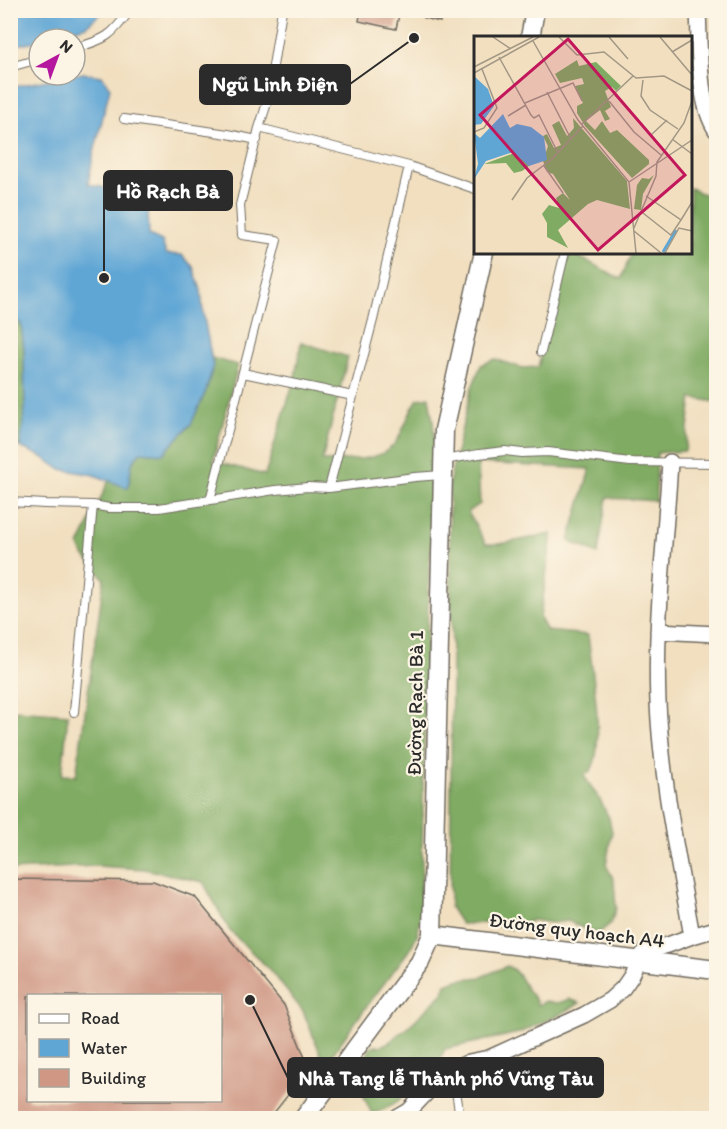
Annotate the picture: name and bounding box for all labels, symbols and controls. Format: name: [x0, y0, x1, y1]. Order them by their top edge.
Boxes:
north arrow: [27, 27, 87, 87]
text: N: [56, 35, 77, 57]
inset map: [474, 36, 691, 254]
callout: Ngũ Linh Điện: [200, 65, 350, 104]
text: Ngũ Linh Điện: [212, 71, 338, 97]
callout: Hồ Rạch Bà: [104, 171, 232, 210]
text: Hồ Rạch Bà: [116, 178, 221, 203]
street label: Đường Rạch Bà 1: [402, 630, 428, 776]
street label: Đường quy hoạch A4: [488, 907, 666, 953]
legend: [27, 994, 222, 1102]
text: Road: [81, 1007, 120, 1029]
text: Water: [81, 1037, 127, 1059]
callout: Nhà Tang lễ Thành phố Vũng Tàu: [288, 1058, 603, 1097]
text: Nhà Tang lễ Thành phố Vũng Tàu: [298, 1065, 594, 1091]
text: Building: [81, 1067, 147, 1089]

